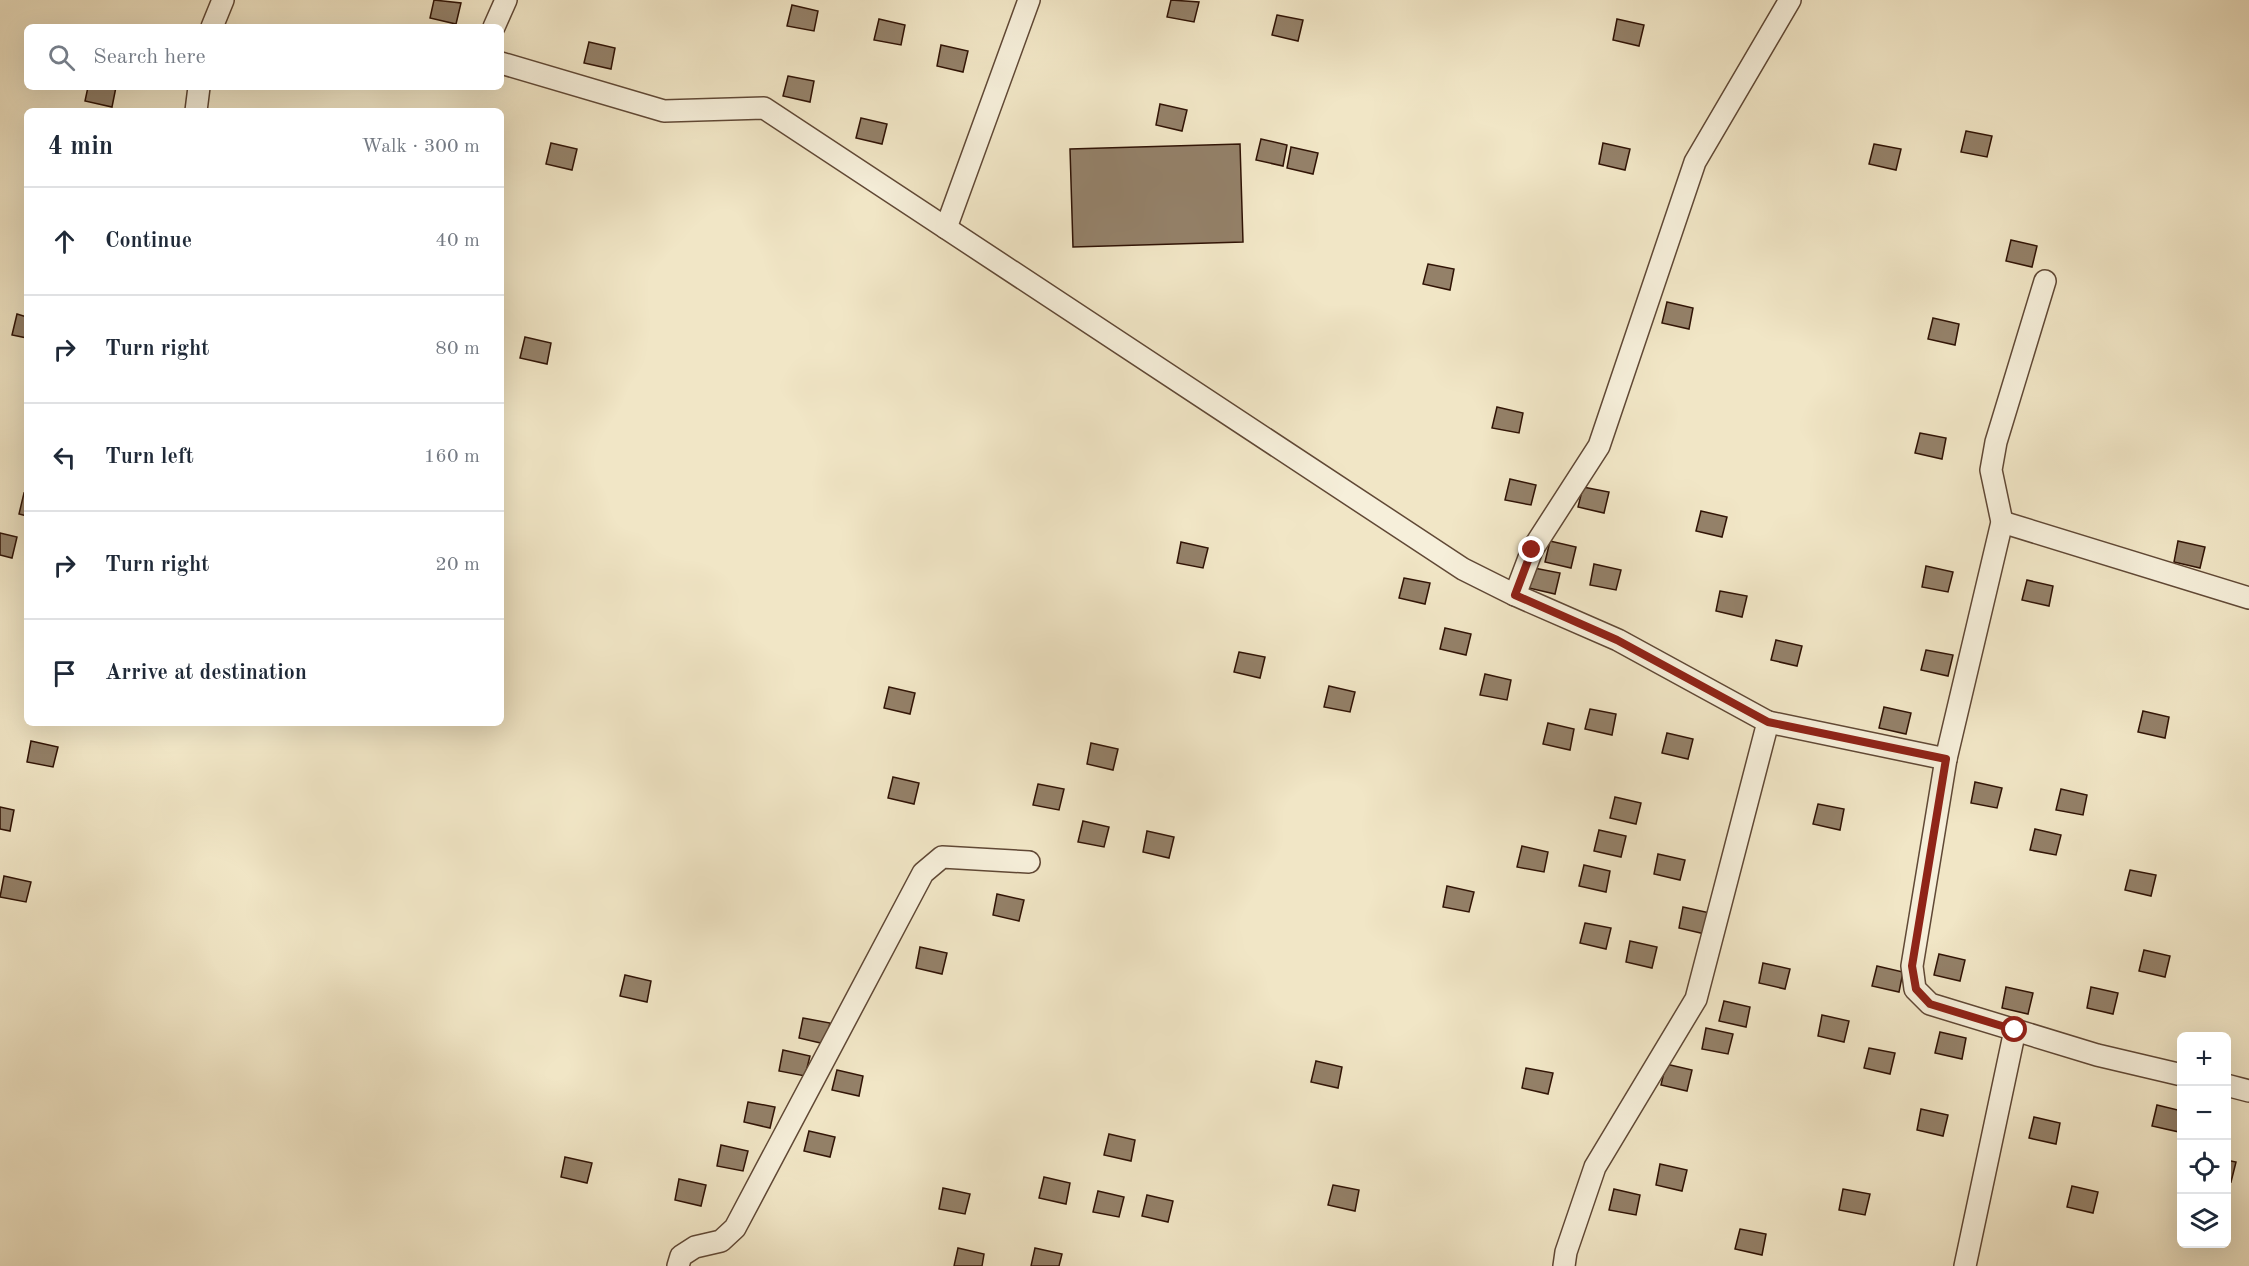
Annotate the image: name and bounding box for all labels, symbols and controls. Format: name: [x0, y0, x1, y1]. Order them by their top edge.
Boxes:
search box: [24, 24, 504, 90]
icon: search: [45, 41, 78, 74]
text: Search here: [93, 46, 206, 68]
text: 4 min: [48, 134, 113, 160]
text: Walk · 300 m: [361, 137, 480, 157]
icon: ahead: [48, 225, 81, 258]
text: Continue: [105, 230, 192, 252]
text: 40 m: [435, 231, 480, 251]
icon: right: [48, 333, 81, 366]
text: Turn right: [105, 338, 209, 360]
text: 80 m: [435, 339, 480, 359]
icon: left: [48, 441, 81, 474]
text: Turn left: [105, 446, 194, 468]
text: 160 m: [424, 447, 480, 467]
route end: [1518, 536, 1544, 562]
icon: right: [48, 549, 81, 582]
text: Turn right: [105, 554, 209, 576]
text: 20 m: [435, 555, 480, 575]
icon: arrive: [48, 657, 81, 690]
text: Arrive at destination: [105, 662, 307, 684]
route start: [2001, 1016, 2027, 1042]
map controls: [2177, 1032, 2231, 1248]
button: +: [2177, 1032, 2231, 1086]
button: −: [2177, 1086, 2231, 1140]
button: locate: [2177, 1140, 2231, 1194]
button: layers: [2177, 1194, 2231, 1248]

